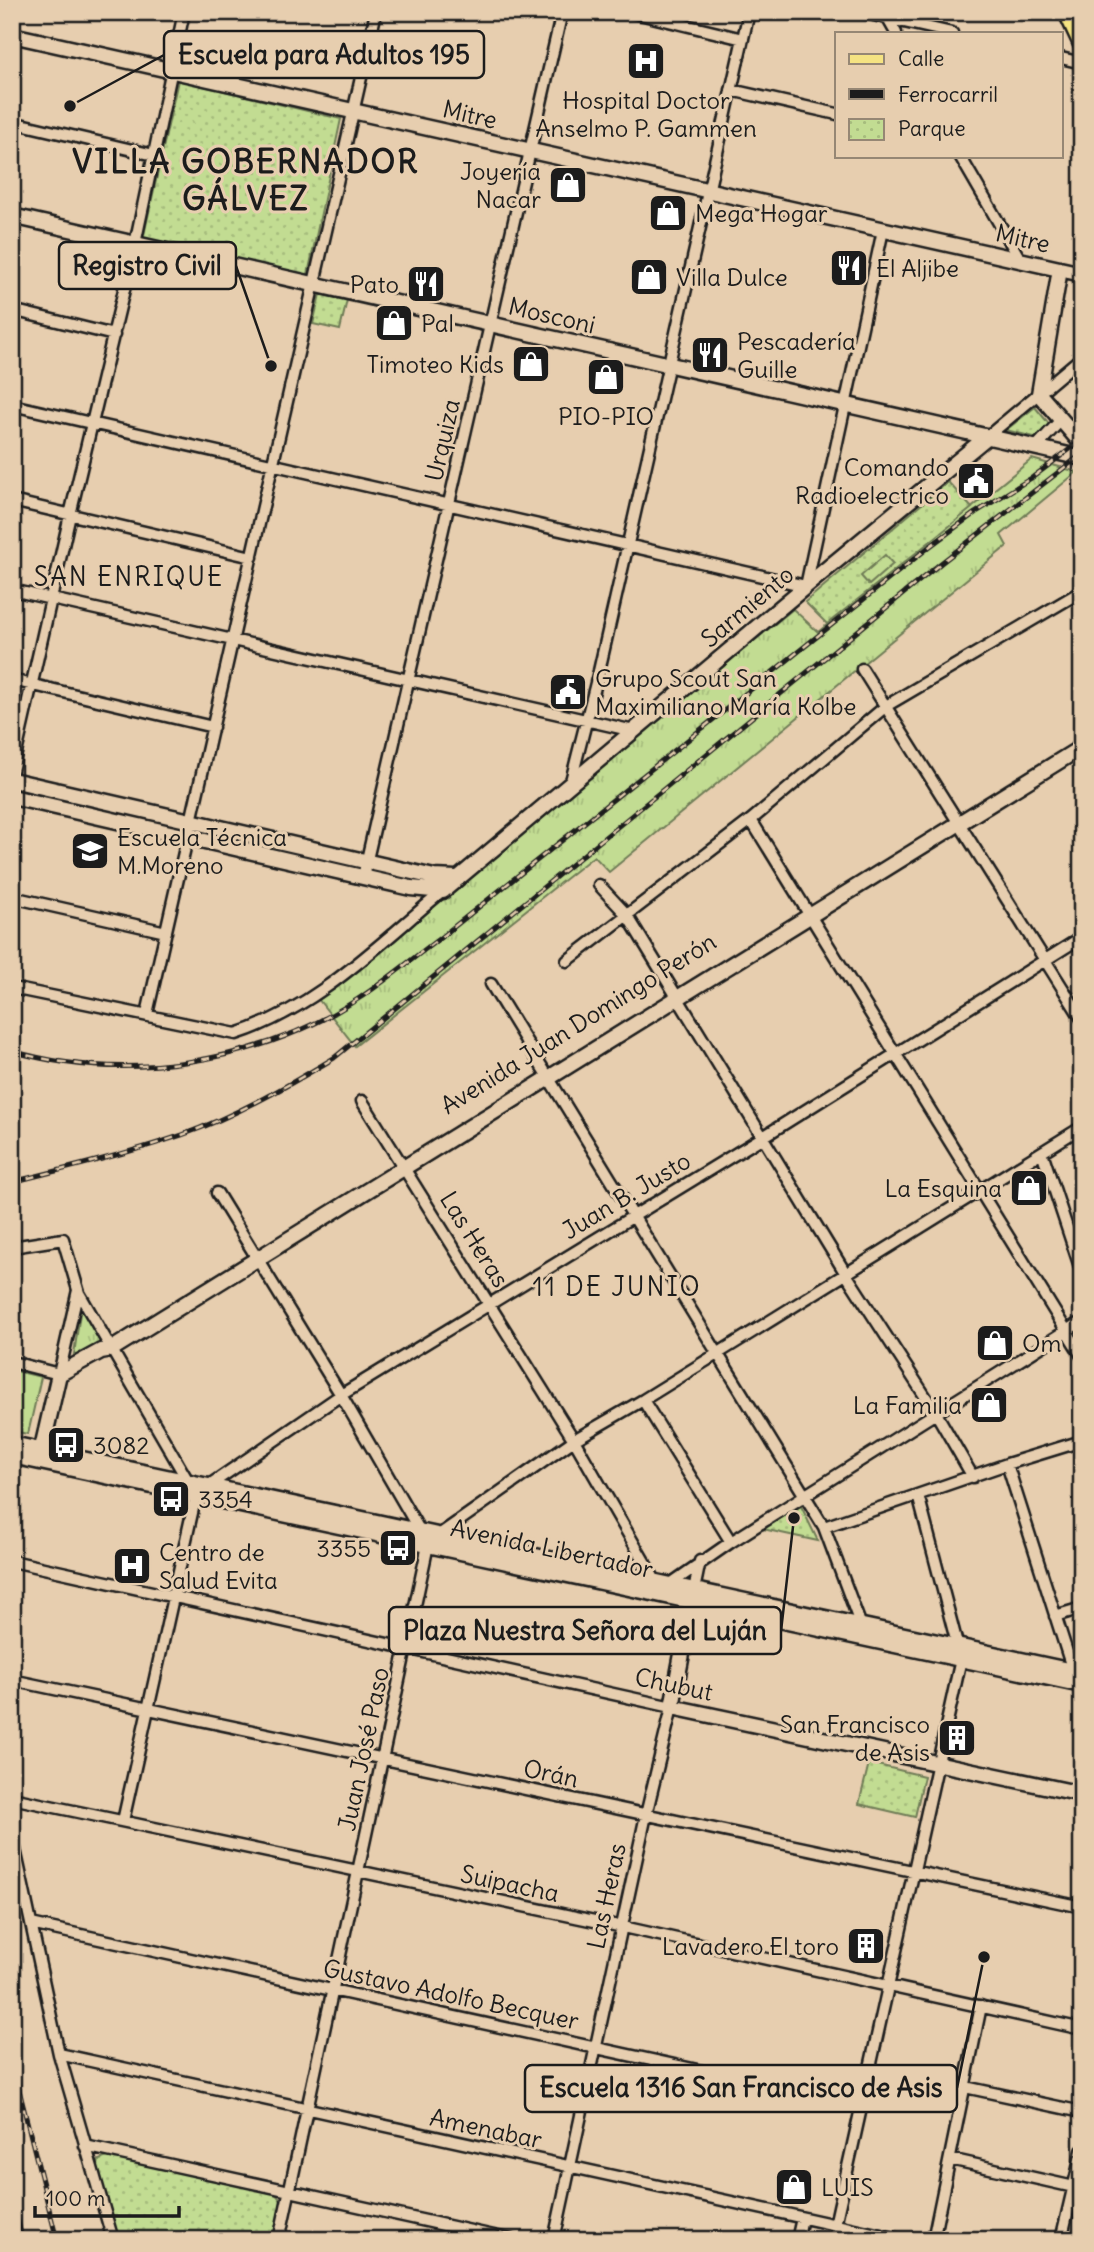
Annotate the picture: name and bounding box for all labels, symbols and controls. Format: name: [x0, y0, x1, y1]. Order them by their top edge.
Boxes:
callout: Escuela para Adultos 195: [164, 31, 484, 78]
legend: [835, 32, 1062, 158]
text: Escuela para Adultos 195: [178, 38, 470, 71]
hospital icon: Hospital Doctor Anselmo P. Gammen: [625, 40, 667, 82]
text: Calle: [898, 45, 944, 72]
text: Ferrocarril: [898, 81, 998, 108]
place label: Hospital Doctor Anselmo P. Gammen: [535, 85, 757, 143]
street label: Mitre: [440, 93, 500, 135]
text: Parque: [898, 115, 966, 142]
district label: VILLA GOBERNADOR GÁLVEZ: [72, 141, 420, 219]
place label: Joyería Nacar: [460, 156, 541, 214]
shop icon: Joyería Nacar: [547, 164, 589, 206]
shop icon: Mega Hogar: [647, 192, 689, 234]
place label: Mega Hogar: [695, 198, 828, 228]
street label: Mitre: [993, 217, 1053, 259]
callout: Registro Civil: [59, 242, 236, 289]
restaurant icon: El Aljibe: [828, 247, 870, 289]
text: Registro Civil: [72, 249, 222, 282]
place label: El Aljibe: [876, 253, 959, 283]
shop icon: Villa Dulce: [628, 256, 670, 298]
place label: Villa Dulce: [676, 262, 788, 292]
restaurant icon: Pato: [405, 263, 447, 305]
place label: Pato: [350, 269, 399, 299]
street label: Mosconi: [506, 290, 598, 340]
shop icon: Pal: [373, 302, 415, 344]
place label: Pal: [421, 308, 454, 338]
place label: Pescadería Guille: [737, 326, 856, 384]
restaurant icon: Pescadería Guille: [689, 334, 731, 376]
shop icon: Timoteo Kids: [510, 343, 552, 385]
place label: Timoteo Kids: [367, 349, 504, 379]
shop icon: PIO-PIO: [585, 356, 627, 398]
street label: Urquiza: [418, 396, 466, 484]
place label: PIO-PIO: [558, 401, 654, 431]
place label: Comando Radioelectrico: [795, 452, 949, 510]
public building icon: Comando Radioelectrico: [955, 460, 997, 502]
street label: Sarmiento: [695, 559, 799, 653]
district label: SAN ENRIQUE: [34, 560, 224, 593]
place label: Grupo Scout San Maximiliano María Kolbe: [595, 663, 856, 721]
public building icon: Grupo Scout San Maximiliano María Kolbe: [547, 671, 589, 713]
place label: Escuela Técnica M.Moreno: [117, 822, 287, 880]
school or university icon: Escuela Técnica M.Moreno: [69, 830, 111, 872]
street label: Avenida Juan Domingo Perón: [435, 926, 721, 1120]
street label: Juan B. Justo: [556, 1145, 696, 1245]
shop icon: La Esquina: [1008, 1167, 1050, 1209]
place label: La Esquina: [884, 1173, 1002, 1203]
street label: Las Heras: [434, 1186, 516, 1292]
district label: 11 DE JUNIO: [532, 1270, 702, 1303]
shop icon: Om: [974, 1322, 1016, 1364]
place label: Om: [1022, 1328, 1062, 1358]
shop icon: La Familia: [968, 1384, 1010, 1426]
place label: La Familia: [853, 1390, 962, 1420]
bus stop icon: 3082: [45, 1424, 87, 1466]
place label: 3082: [93, 1430, 149, 1460]
bus stop icon: 3354: [150, 1478, 192, 1520]
place label: 3354: [198, 1484, 253, 1514]
street label: Avenida Libertador: [448, 1512, 656, 1584]
bus stop icon: 3355: [377, 1527, 419, 1569]
place label: 3355: [316, 1533, 371, 1563]
place label: Centro de Salud Evita: [159, 1537, 278, 1595]
hospital icon: Centro de Salud Evita: [111, 1545, 153, 1587]
callout: Plaza Nuestra Señora del Luján: [389, 1607, 781, 1654]
text: Plaza Nuestra Señora del Luján: [403, 1614, 767, 1647]
street label: Chubut: [632, 1661, 716, 1707]
street label: Juan José Paso: [331, 1664, 395, 1834]
place label: San Francisco de Asis: [780, 1709, 930, 1767]
building icon: San Francisco de Asis: [936, 1717, 978, 1759]
street label: Orán: [521, 1753, 581, 1793]
street label: Las Heras: [580, 1840, 632, 1952]
street label: Suipacha: [458, 1858, 562, 1908]
building icon: Lavadero El toro: [845, 1925, 887, 1967]
place label: Lavadero El toro: [662, 1931, 839, 1961]
street label: Gustavo Adolfo Becquer: [320, 1952, 582, 2036]
callout: Escuela 1316 San Francisco de Asis: [525, 2065, 957, 2112]
text: Escuela 1316 San Francisco de Asis: [539, 2071, 943, 2104]
street label: Amenabar: [427, 2102, 545, 2155]
shop icon: LUIS: [773, 2166, 815, 2208]
place label: LUIS: [821, 2172, 874, 2202]
scale bar: [35, 2175, 178, 2219]
text: 100 m: [46, 2185, 105, 2212]

